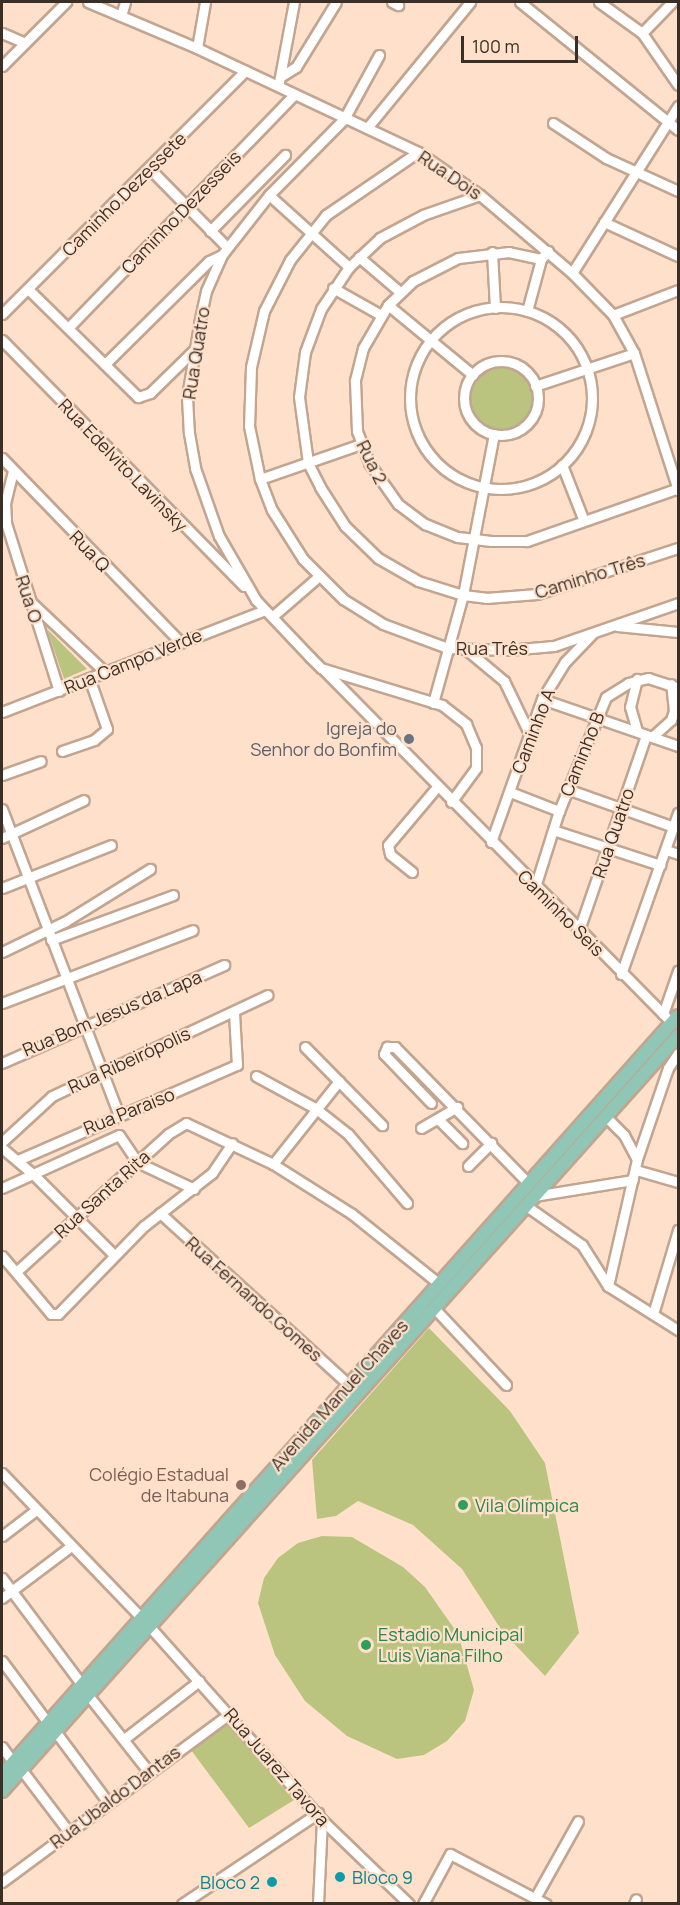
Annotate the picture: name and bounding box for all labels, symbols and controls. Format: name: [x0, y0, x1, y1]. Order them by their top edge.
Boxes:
scale bar: [464, 24, 581, 62]
text: 100 m: [472, 34, 520, 58]
street label: Caminho Dezessete: [57, 127, 191, 261]
street label: Caminho Dezesseis: [117, 146, 245, 278]
street label: Rua Dois: [414, 146, 486, 204]
street label: Rua Quatro: [178, 305, 214, 401]
street label: Rua Edelvito Lavinsky: [54, 394, 192, 536]
street label: Rua 2: [352, 437, 392, 487]
street label: Rua Q: [65, 526, 115, 576]
street label: Caminho Três: [532, 549, 648, 603]
street label: Rua O: [11, 573, 47, 625]
street label: Rua Campo Verde: [61, 624, 205, 698]
street label: Rua Três: [456, 637, 528, 659]
street label: Caminho A: [507, 685, 559, 777]
street label: Caminho B: [555, 709, 609, 799]
place label: Igreja do Senhor do Bonfim: [250, 718, 397, 760]
marker: Igreja do Senhor do Bonfim: [402, 732, 416, 746]
street label: Rua Quatro: [588, 785, 638, 881]
street label: Caminho Seis: [513, 865, 609, 961]
street label: Rua Bom Jesus da Lapa: [19, 965, 205, 1061]
street label: Rua Ribeirópolis: [64, 1022, 194, 1098]
street label: Rua Paraiso: [80, 1083, 178, 1139]
street label: Rua Santa Rita: [50, 1145, 154, 1243]
street label: Rua Fernando Gomes: [181, 1232, 327, 1366]
street label: Avenida Manuel Chaves: [266, 1315, 412, 1475]
place label: Colégio Estadual de Itabuna: [89, 1464, 229, 1506]
marker: Colégio Estadual de Itabuna: [234, 1478, 248, 1492]
place label: Vila Olímpica: [475, 1494, 579, 1516]
marker: Vila Olímpica: [456, 1498, 470, 1512]
place label: Estadio Municipal Luis Viana Filho: [378, 1624, 524, 1666]
marker: Estadio Municipal Luis Viana Filho: [359, 1638, 373, 1652]
street label: Rua Juarez Tavora: [220, 1704, 334, 1830]
street label: Rua Ubaldo Dantas: [46, 1741, 184, 1853]
place label: Bloco 9: [352, 1866, 413, 1888]
marker: Bloco 9: [333, 1870, 347, 1884]
place label: Bloco 2: [200, 1871, 260, 1893]
marker: Bloco 2: [265, 1875, 279, 1889]

